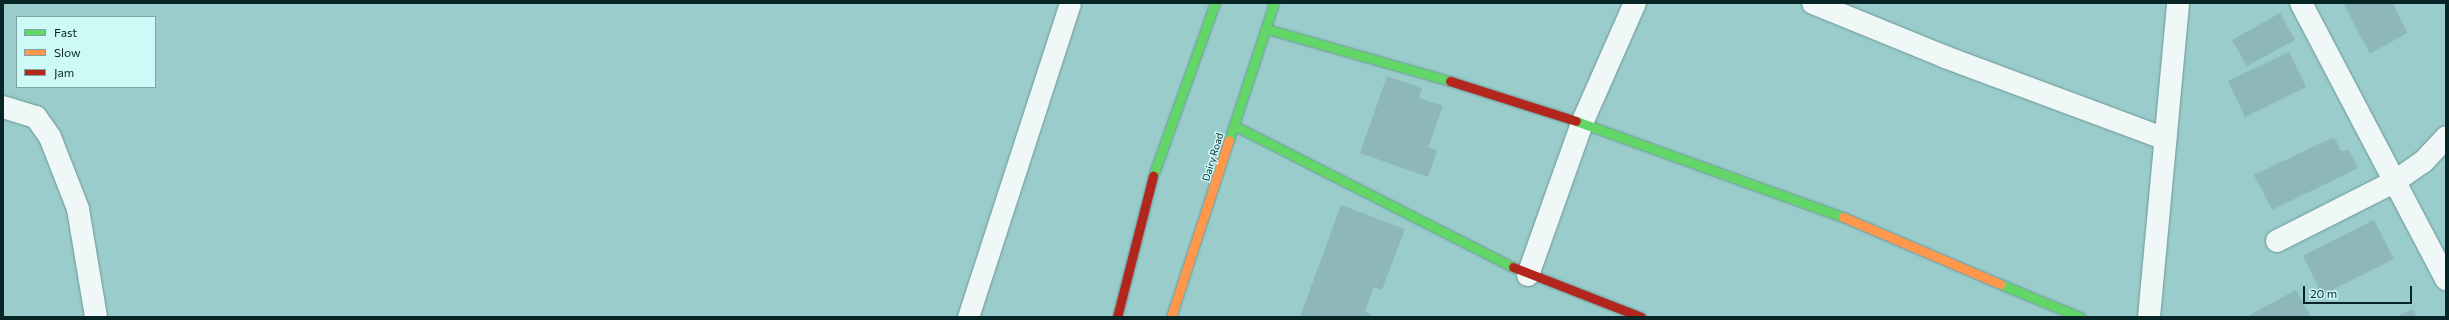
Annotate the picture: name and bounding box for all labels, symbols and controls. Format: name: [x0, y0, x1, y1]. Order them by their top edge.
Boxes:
legend: [16, 16, 156, 88]
text: Fast: [54, 25, 77, 39]
text: Slow: [54, 45, 81, 59]
text: Jam: [54, 65, 74, 79]
street label: Dairy Road: [1200, 132, 1226, 182]
scale bar: [2305, 278, 2414, 304]
text: 20 m: [2310, 286, 2337, 300]

